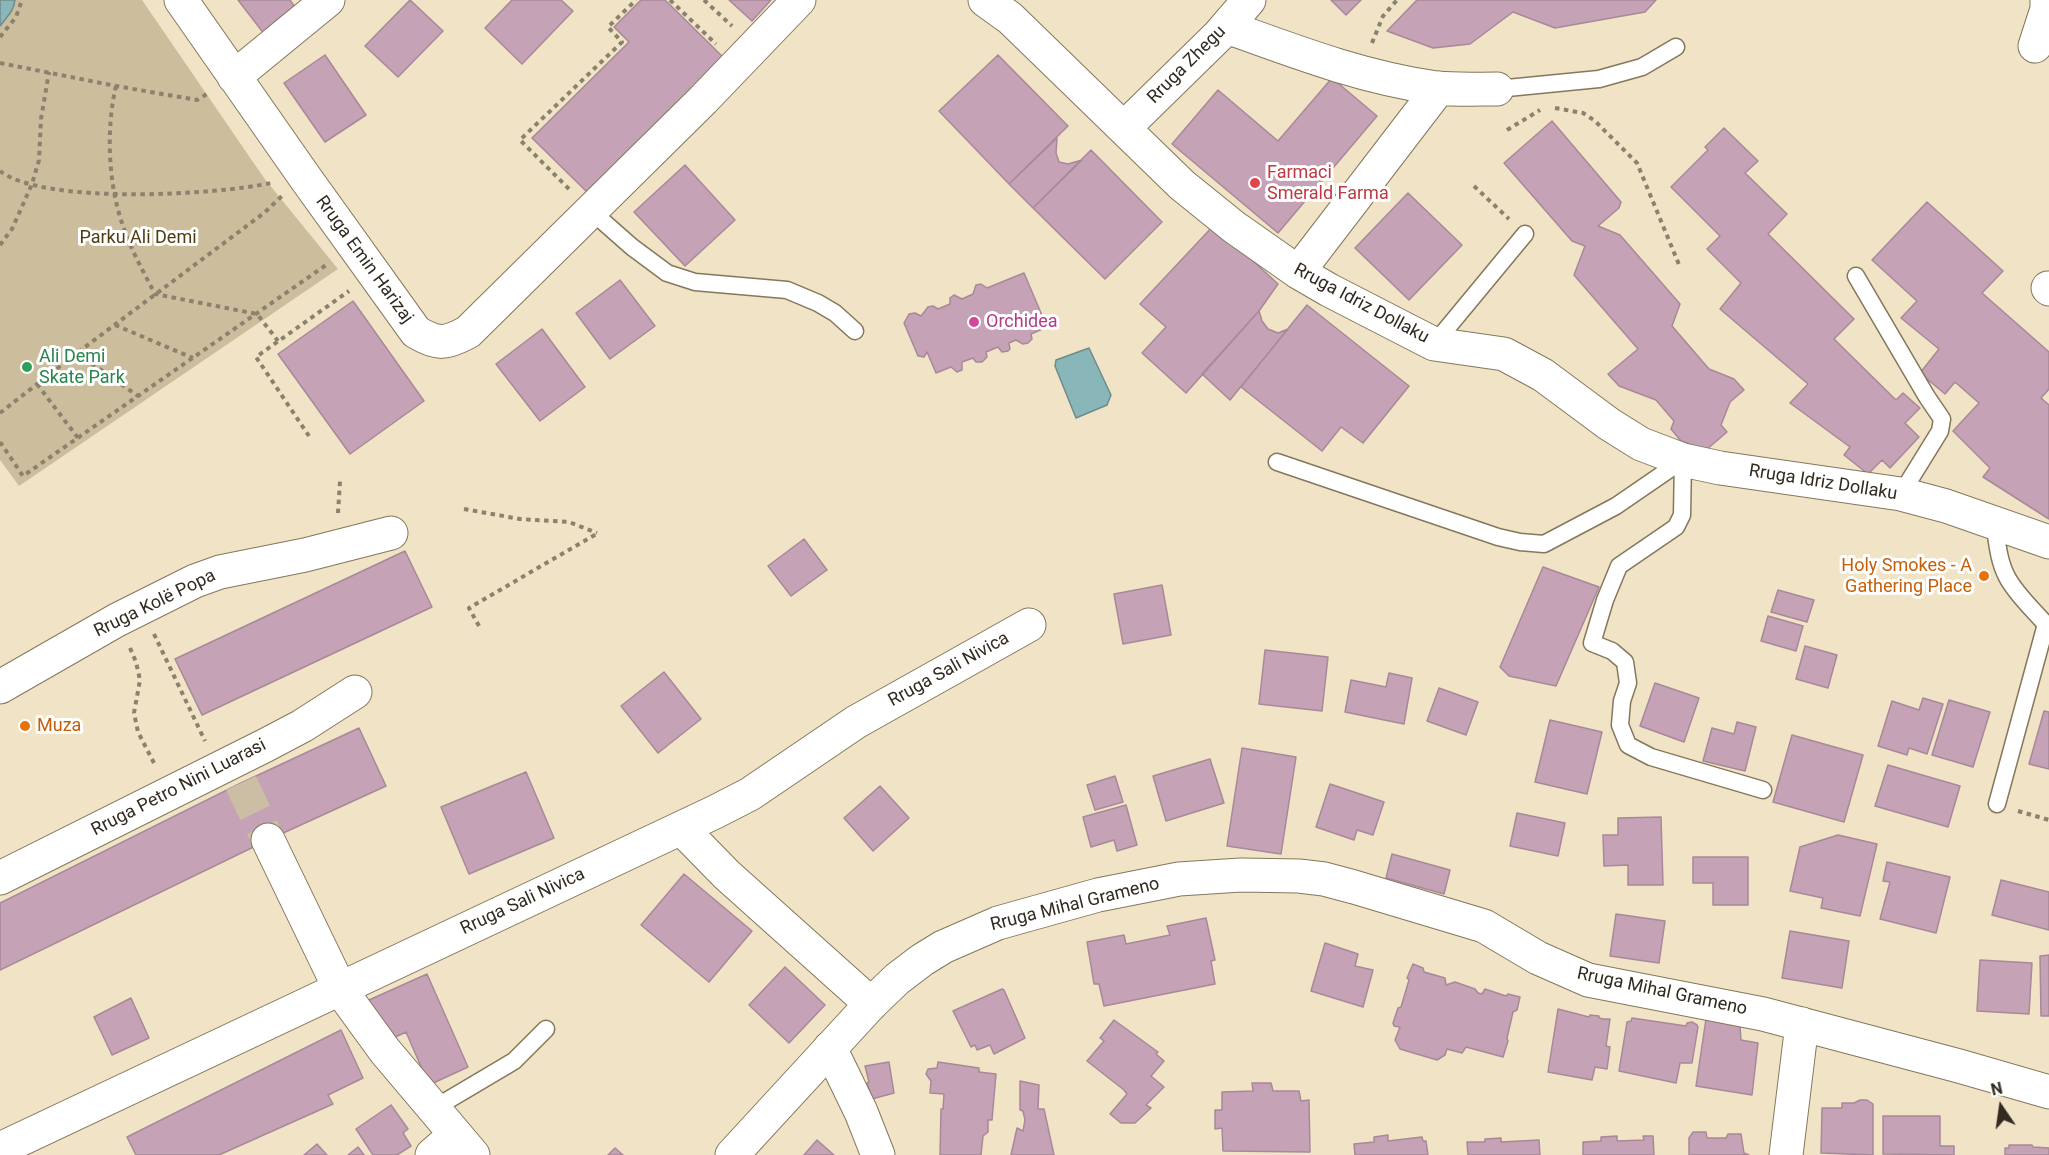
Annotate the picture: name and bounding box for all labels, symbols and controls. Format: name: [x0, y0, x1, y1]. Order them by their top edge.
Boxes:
street label: Rruga Zhegu: [1143, 21, 1231, 109]
place label: Farmaci Smerald Farma: [1267, 162, 1389, 204]
marker: Farmaci Smerald Farma: [1248, 176, 1262, 190]
street label: Rruga Emin Harizaj: [310, 192, 418, 328]
park label: Parku Ali Demi: [79, 227, 197, 249]
street label: Rruga Idriz Dollaku: [1290, 259, 1432, 349]
place label: Orchidea: [986, 311, 1058, 333]
marker: Orchidea: [967, 315, 981, 329]
place label: Ali Demi Skate Park: [39, 346, 125, 388]
marker: Ali Demi Skate Park: [20, 360, 34, 374]
street label: Rruga Idriz Dollaku: [1747, 461, 1899, 505]
place label: Holy Smokes - A Gathering Place: [1841, 555, 1972, 598]
street label: Rruga Kolë Popa: [91, 565, 219, 643]
marker: Holy Smokes - A Gathering Place: [1977, 569, 1991, 583]
street label: Rruga Sali Nivica: [885, 628, 1013, 712]
place label: Muza: [37, 715, 81, 737]
marker: Muza: [18, 719, 32, 733]
street label: Rruga Petro Nini Luarasi: [88, 735, 270, 841]
street label: Rruga Sali Nivica: [457, 864, 589, 940]
street label: Rruga Mihal Grameno: [988, 874, 1162, 936]
street label: Rruga Mihal Grameno: [1575, 963, 1749, 1021]
north arrow: [1971, 1077, 2031, 1137]
text: N: [1989, 1078, 2004, 1100]

